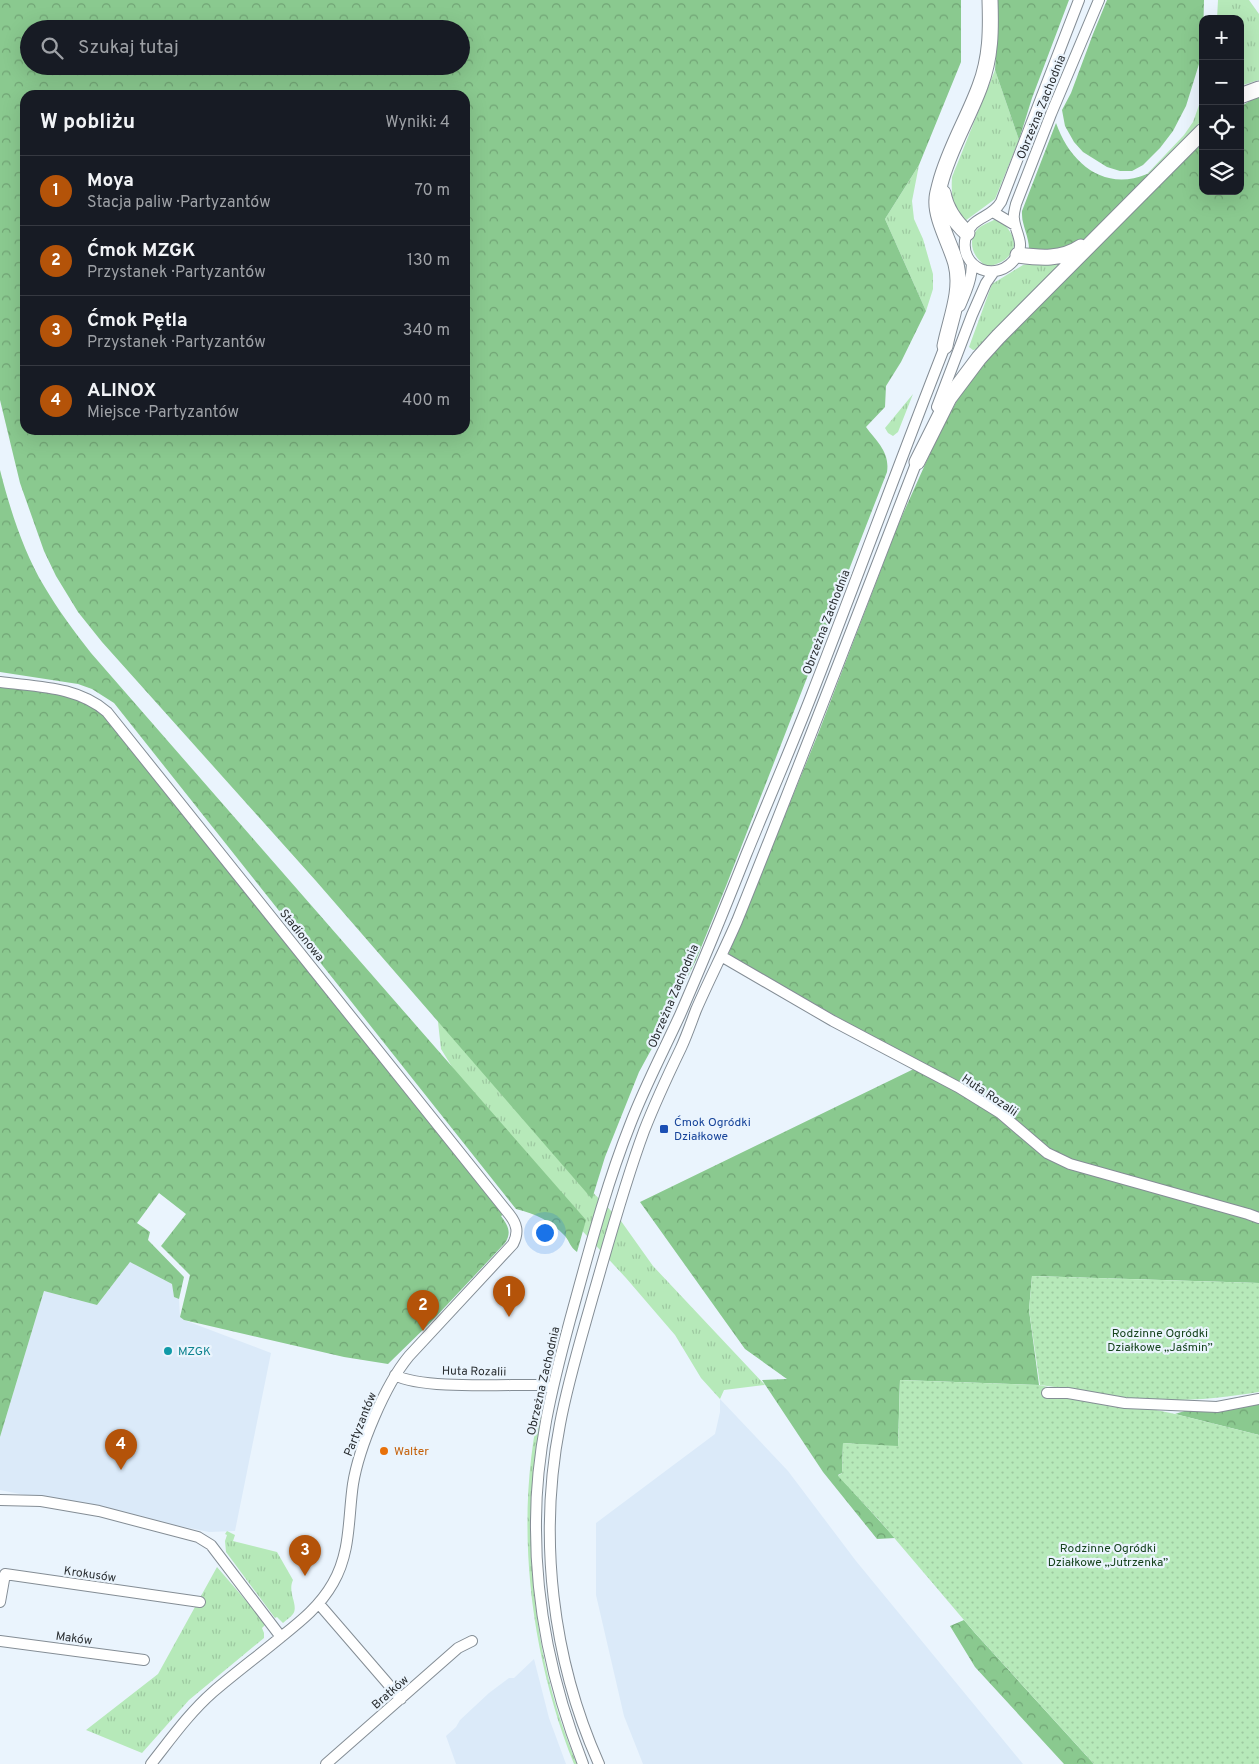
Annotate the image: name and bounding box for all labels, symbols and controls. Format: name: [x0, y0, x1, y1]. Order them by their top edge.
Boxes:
map controls: [1199, 15, 1244, 195]
button: +: [1199, 15, 1244, 60]
search box: [20, 20, 470, 75]
icon: search: [38, 34, 66, 62]
text: Szukaj tutaj: [78, 36, 179, 60]
street label: Obrzeżna Zachodnia: [1014, 53, 1070, 162]
button: −: [1199, 60, 1244, 105]
button: locate: [1199, 105, 1244, 150]
text: W pobliżu: [40, 109, 135, 136]
text: Wyniki: 4: [385, 113, 450, 133]
button: layers: [1199, 150, 1244, 195]
text: Moya: [87, 169, 134, 193]
text: 1: [53, 181, 59, 201]
text: 70 m: [415, 181, 450, 201]
text: Stacja paliw · Partyzantów: [87, 193, 271, 213]
text: Ćmok MZGK: [87, 239, 195, 263]
text: 2: [51, 251, 61, 271]
text: 130 m: [407, 251, 450, 271]
text: Przystanek · Partyzantów: [87, 263, 266, 283]
text: Ćmok Pętla: [87, 309, 188, 333]
text: 3: [51, 321, 61, 341]
text: 340 m: [403, 321, 450, 341]
text: Przystanek · Partyzantów: [87, 333, 266, 353]
text: ALINOX: [87, 379, 156, 403]
text: 4: [51, 391, 61, 411]
text: 400 m: [402, 391, 450, 411]
text: Miejsce · Partyzantów: [87, 403, 239, 423]
street label: Obrzeżna Zachodnia: [800, 568, 854, 677]
street label: Stadionowa: [275, 906, 327, 965]
street label: Obrzeżna Zachodnia: [645, 942, 703, 1051]
street label: Huta Rozalii: [958, 1071, 1021, 1121]
place label: Ćmok Ogródki Działkowe: [674, 1115, 751, 1145]
marker: Ćmok Ogródki Działkowe: [658, 1123, 670, 1135]
your location: [532, 1220, 558, 1246]
pin: 1: [493, 1276, 525, 1317]
pin: 2: [407, 1290, 439, 1331]
street label: Obrzeżna Zachodnia: [524, 1325, 564, 1437]
park label: Rodzinne Ogródki Działkowe „Jaśmin”: [1107, 1326, 1213, 1356]
place label: MZGK: [178, 1344, 211, 1360]
marker: MZGK: [162, 1345, 174, 1357]
street label: Huta Rozalii: [442, 1363, 506, 1381]
street label: Partyzantów: [341, 1389, 381, 1459]
pin: 4: [105, 1429, 137, 1470]
place label: Walter: [394, 1444, 429, 1460]
marker: Walter: [378, 1445, 390, 1457]
pin: 3: [289, 1535, 321, 1576]
park label: Rodzinne Ogródki Działkowe „Jutrzenka”: [1048, 1541, 1168, 1571]
street label: Krokusów: [63, 1563, 117, 1587]
street label: Maków: [54, 1629, 94, 1650]
street label: Bratków: [369, 1672, 413, 1713]

